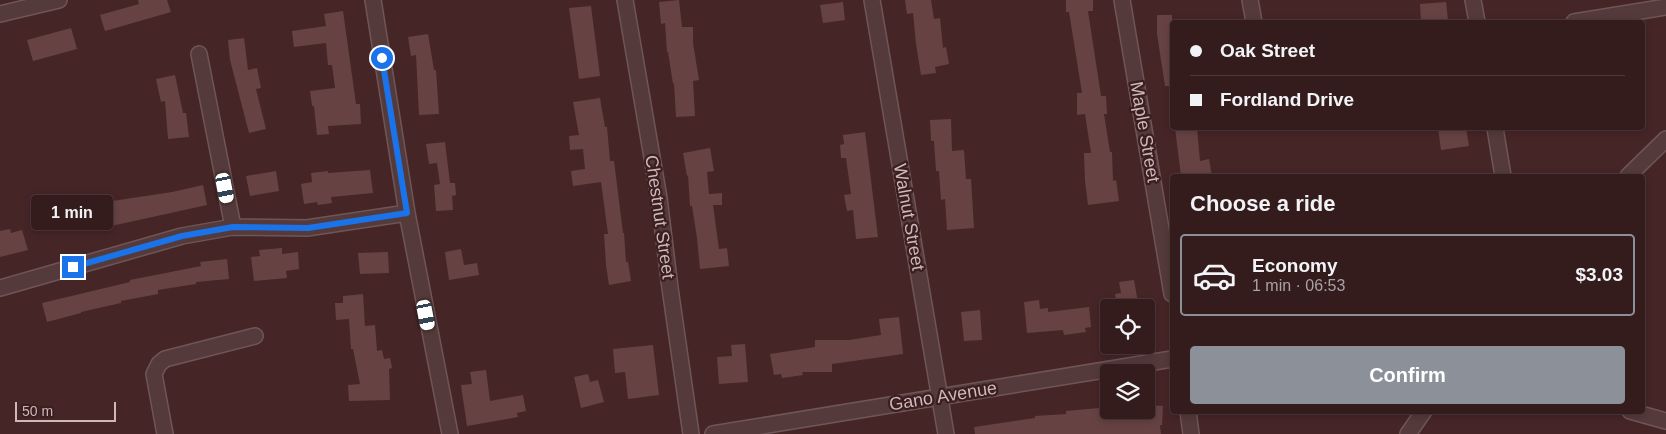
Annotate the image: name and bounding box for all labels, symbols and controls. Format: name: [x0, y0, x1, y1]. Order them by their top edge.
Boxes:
text: Oak Street: [1220, 40, 1315, 61]
route start: [371, 47, 393, 69]
street label: Maple Street: [1126, 80, 1164, 184]
text: Fordland Drive: [1220, 89, 1354, 110]
street label: Chestnut Street: [641, 154, 679, 280]
street label: Walnut Street: [890, 162, 928, 272]
car: [214, 172, 235, 204]
text: Choose a ride: [1190, 191, 1335, 216]
callout: 1 min: [32, 194, 114, 230]
text: 1 min: [51, 204, 93, 221]
icon: car: [1192, 253, 1237, 298]
text: Economy: [1252, 255, 1338, 276]
route end: [62, 256, 84, 278]
text: $3.03: [1575, 264, 1623, 285]
text: 1 min · 06:53: [1252, 277, 1345, 294]
car: [415, 299, 436, 331]
map controls: [1100, 299, 1155, 419]
button: locate: [1100, 299, 1155, 354]
button: Confirm: [1190, 346, 1625, 404]
button: layers: [1100, 364, 1155, 419]
street label: Gano Avenue: [888, 378, 998, 414]
scale bar: [15, 399, 116, 422]
text: 50 m: [22, 403, 53, 419]

